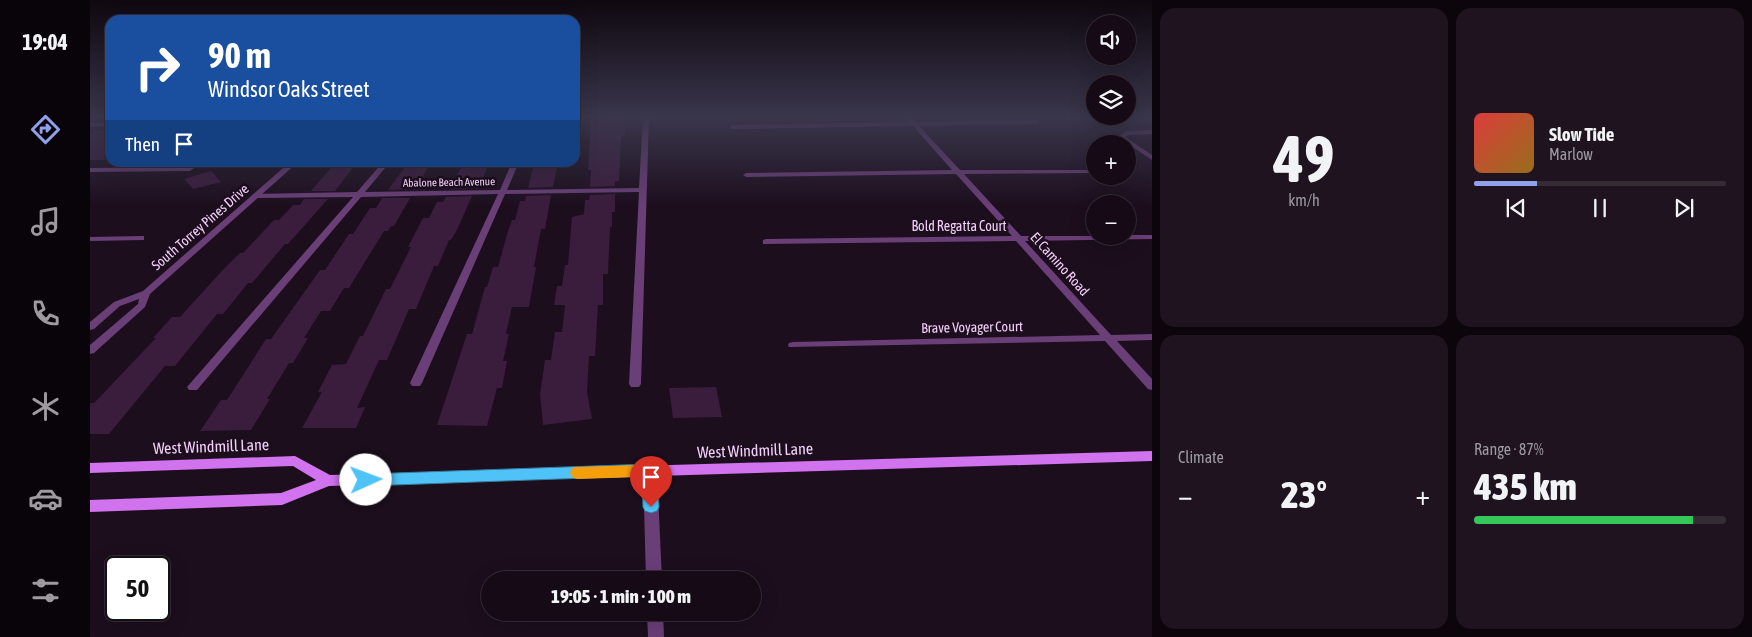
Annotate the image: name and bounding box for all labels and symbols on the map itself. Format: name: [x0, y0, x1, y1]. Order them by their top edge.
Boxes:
street label: Abalone Beach Avenue: [403, 175, 495, 189]
street label: South Torrey Pines Drive: [148, 181, 252, 273]
street label: Bold Regatta Court: [911, 218, 1007, 234]
street label: El Camino Road: [1027, 229, 1093, 299]
street label: Brave Voyager Court: [921, 318, 1023, 336]
street label: West Windmill Lane: [153, 435, 269, 457]
street label: West Windmill Lane: [697, 439, 813, 461]
position arrow: [339, 453, 391, 505]
pin: [630, 456, 672, 507]
speed limit sign: 50: [105, 556, 170, 621]

